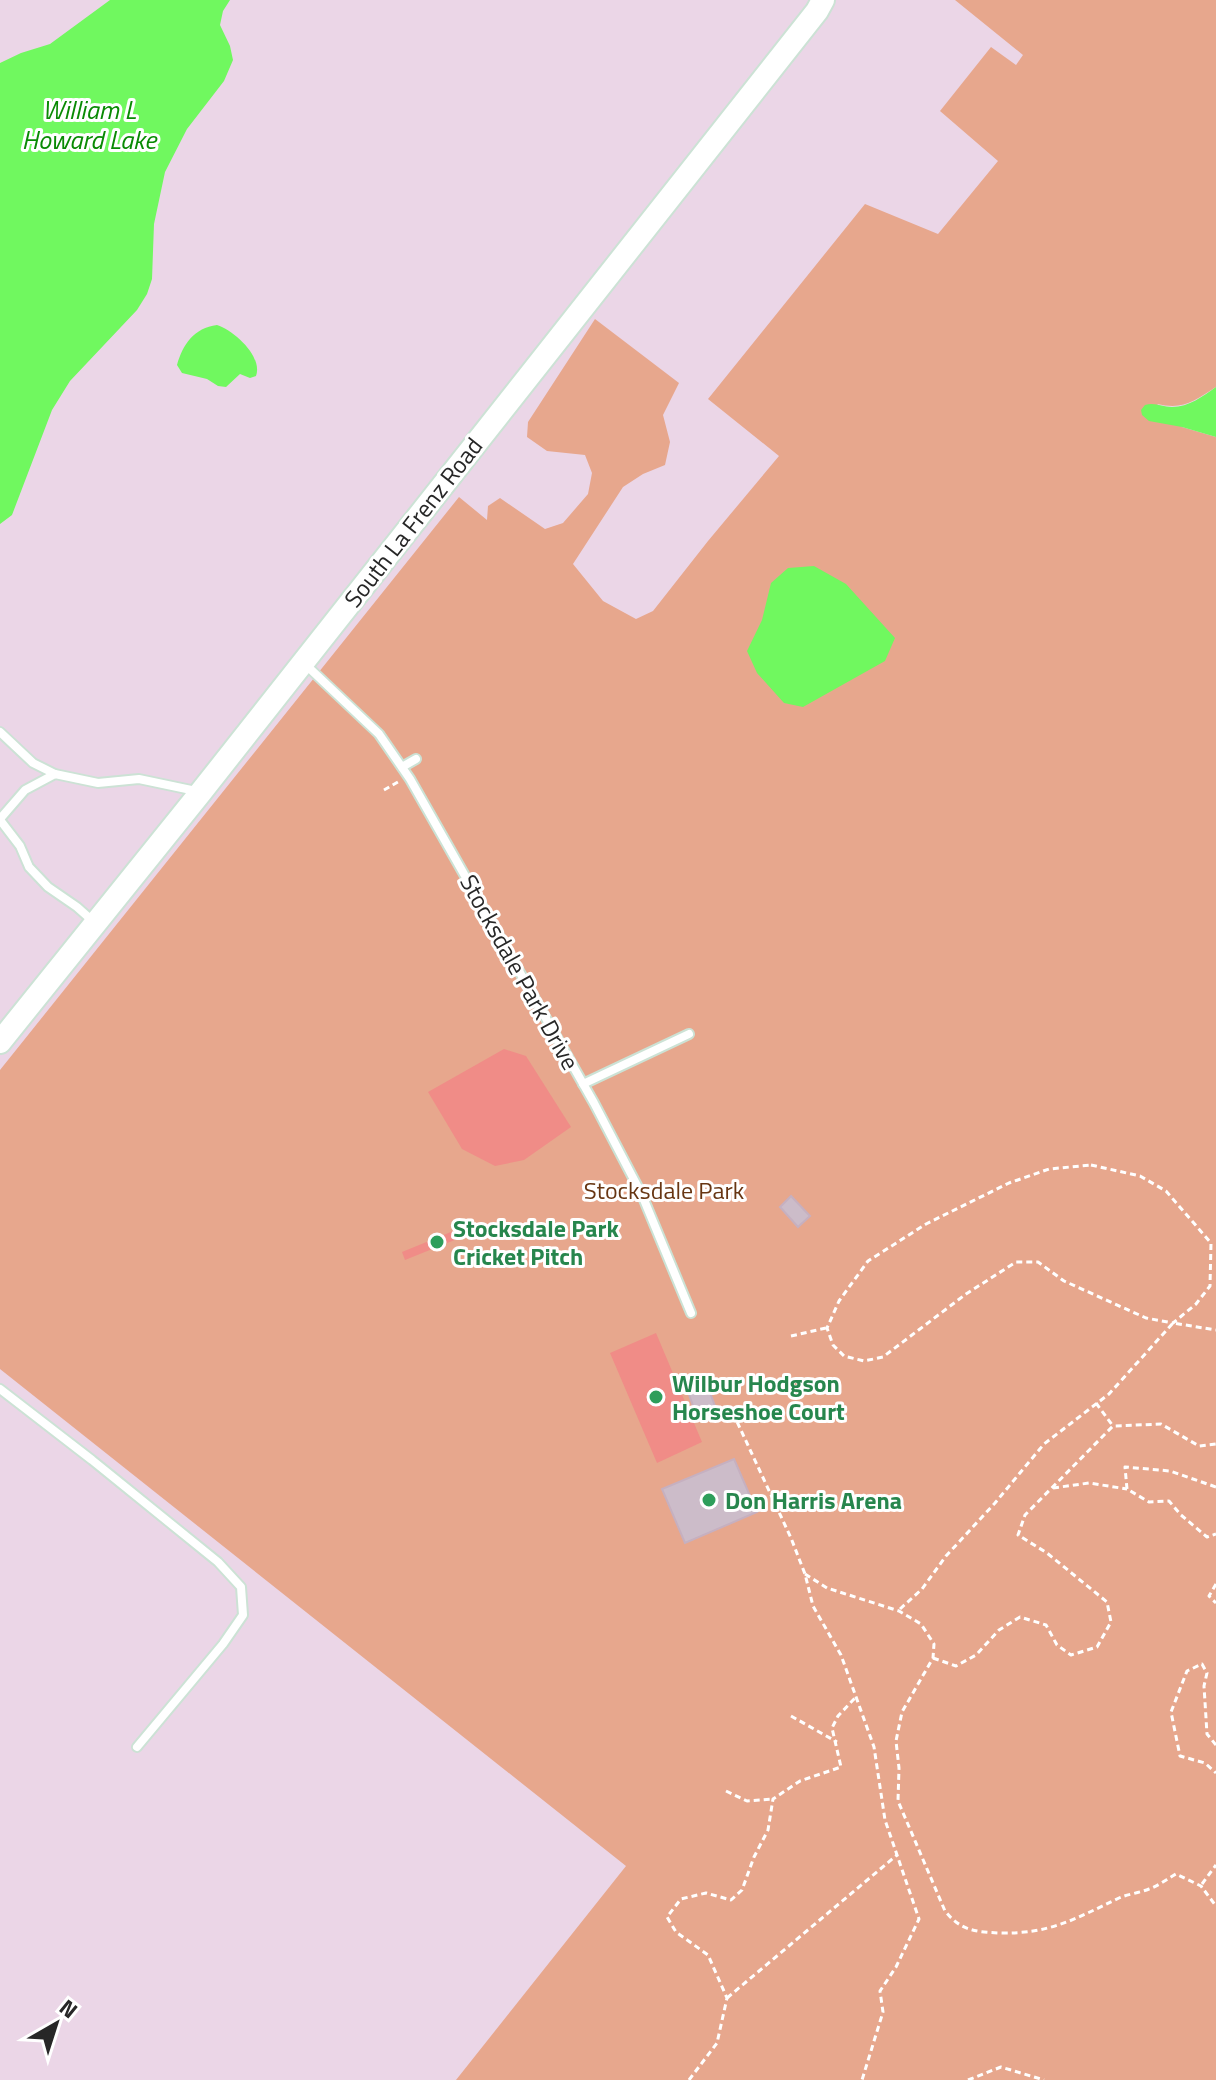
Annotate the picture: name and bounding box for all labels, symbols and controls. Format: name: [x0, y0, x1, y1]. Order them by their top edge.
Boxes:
water label: William L Howard Lake: [22, 90, 158, 159]
street label: South La Frenz Road: [335, 429, 491, 615]
street label: Stocksdale Park Drive: [451, 868, 589, 1076]
park label: Stocksdale Park: [584, 1172, 745, 1208]
place label: Stocksdale Park Cricket Pitch: [453, 1210, 619, 1274]
marker: Stocksdale Park Cricket Pitch: [428, 1233, 446, 1251]
place label: Wilbur Hodgson Horseshoe Court: [672, 1365, 845, 1429]
marker: Wilbur Hodgson Horseshoe Court: [647, 1388, 665, 1406]
place label: Don Harris Arena: [725, 1482, 902, 1518]
marker: Don Harris Arena: [700, 1491, 718, 1509]
north arrow: [16, 1984, 96, 2064]
text: N: [52, 1990, 85, 2026]

